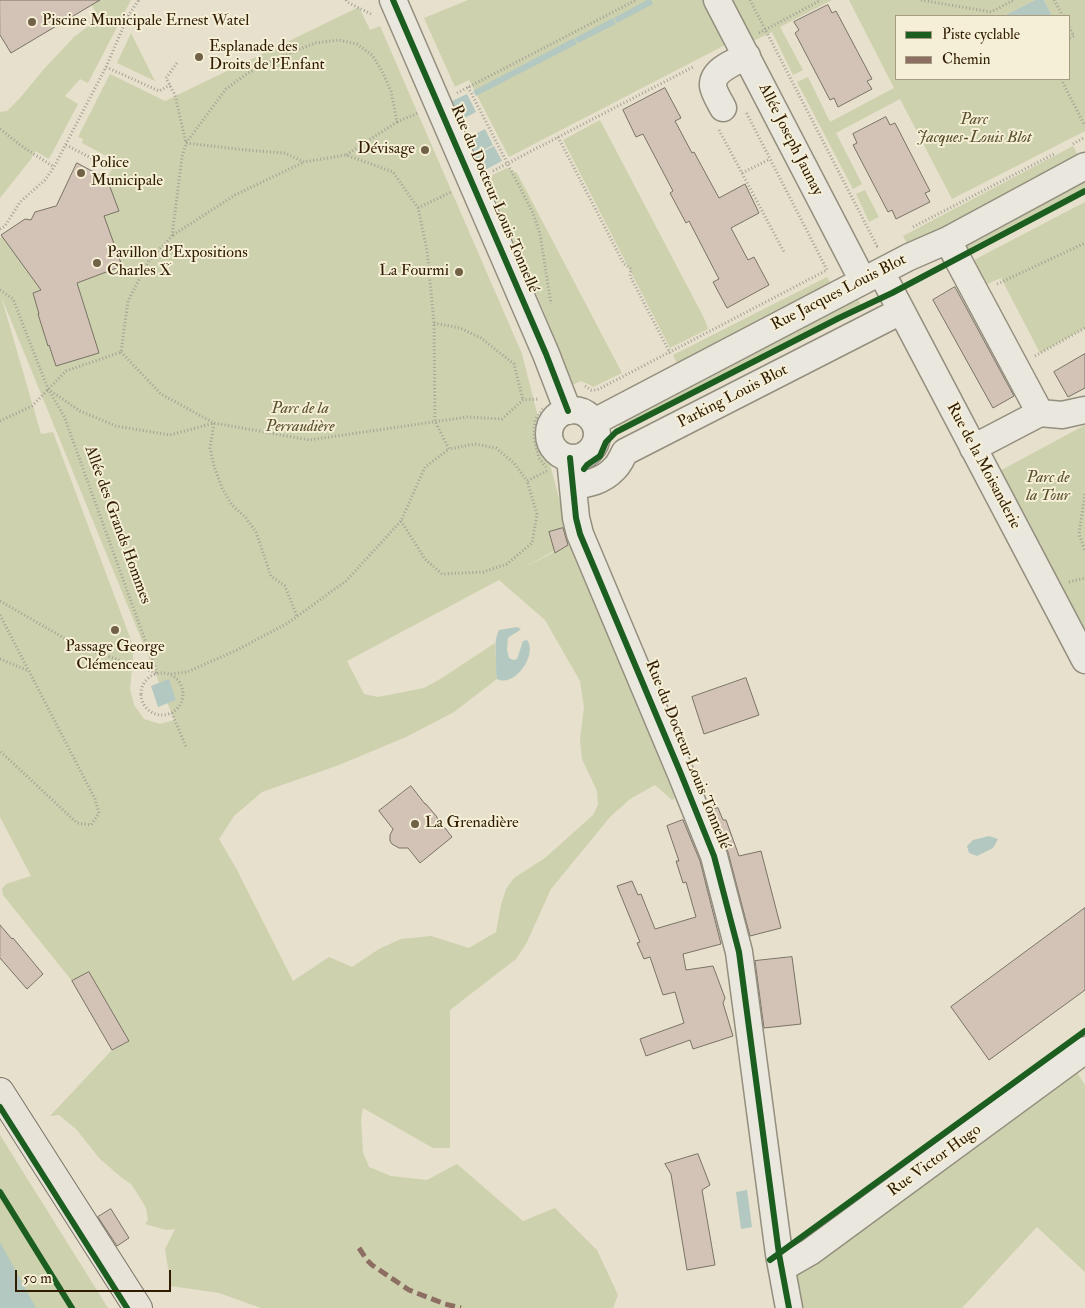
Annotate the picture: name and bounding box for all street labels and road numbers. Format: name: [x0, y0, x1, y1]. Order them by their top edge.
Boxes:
street label: Allée Joseph Jaunay: [753, 81, 827, 199]
street label: Rue du Docteur Louis Tonnellé: [446, 102, 542, 296]
street label: Rue Jacques Louis Blot: [768, 251, 910, 335]
street label: Parking Louis Blot: [675, 361, 791, 433]
street label: Rue de la Moisanderie: [942, 400, 1024, 532]
street label: Allée des Grands Hommes: [79, 443, 155, 607]
street label: Rue du Docteur Louis Tonnellé: [640, 658, 734, 852]
street label: Rue Victor Hugo: [885, 1121, 985, 1201]

